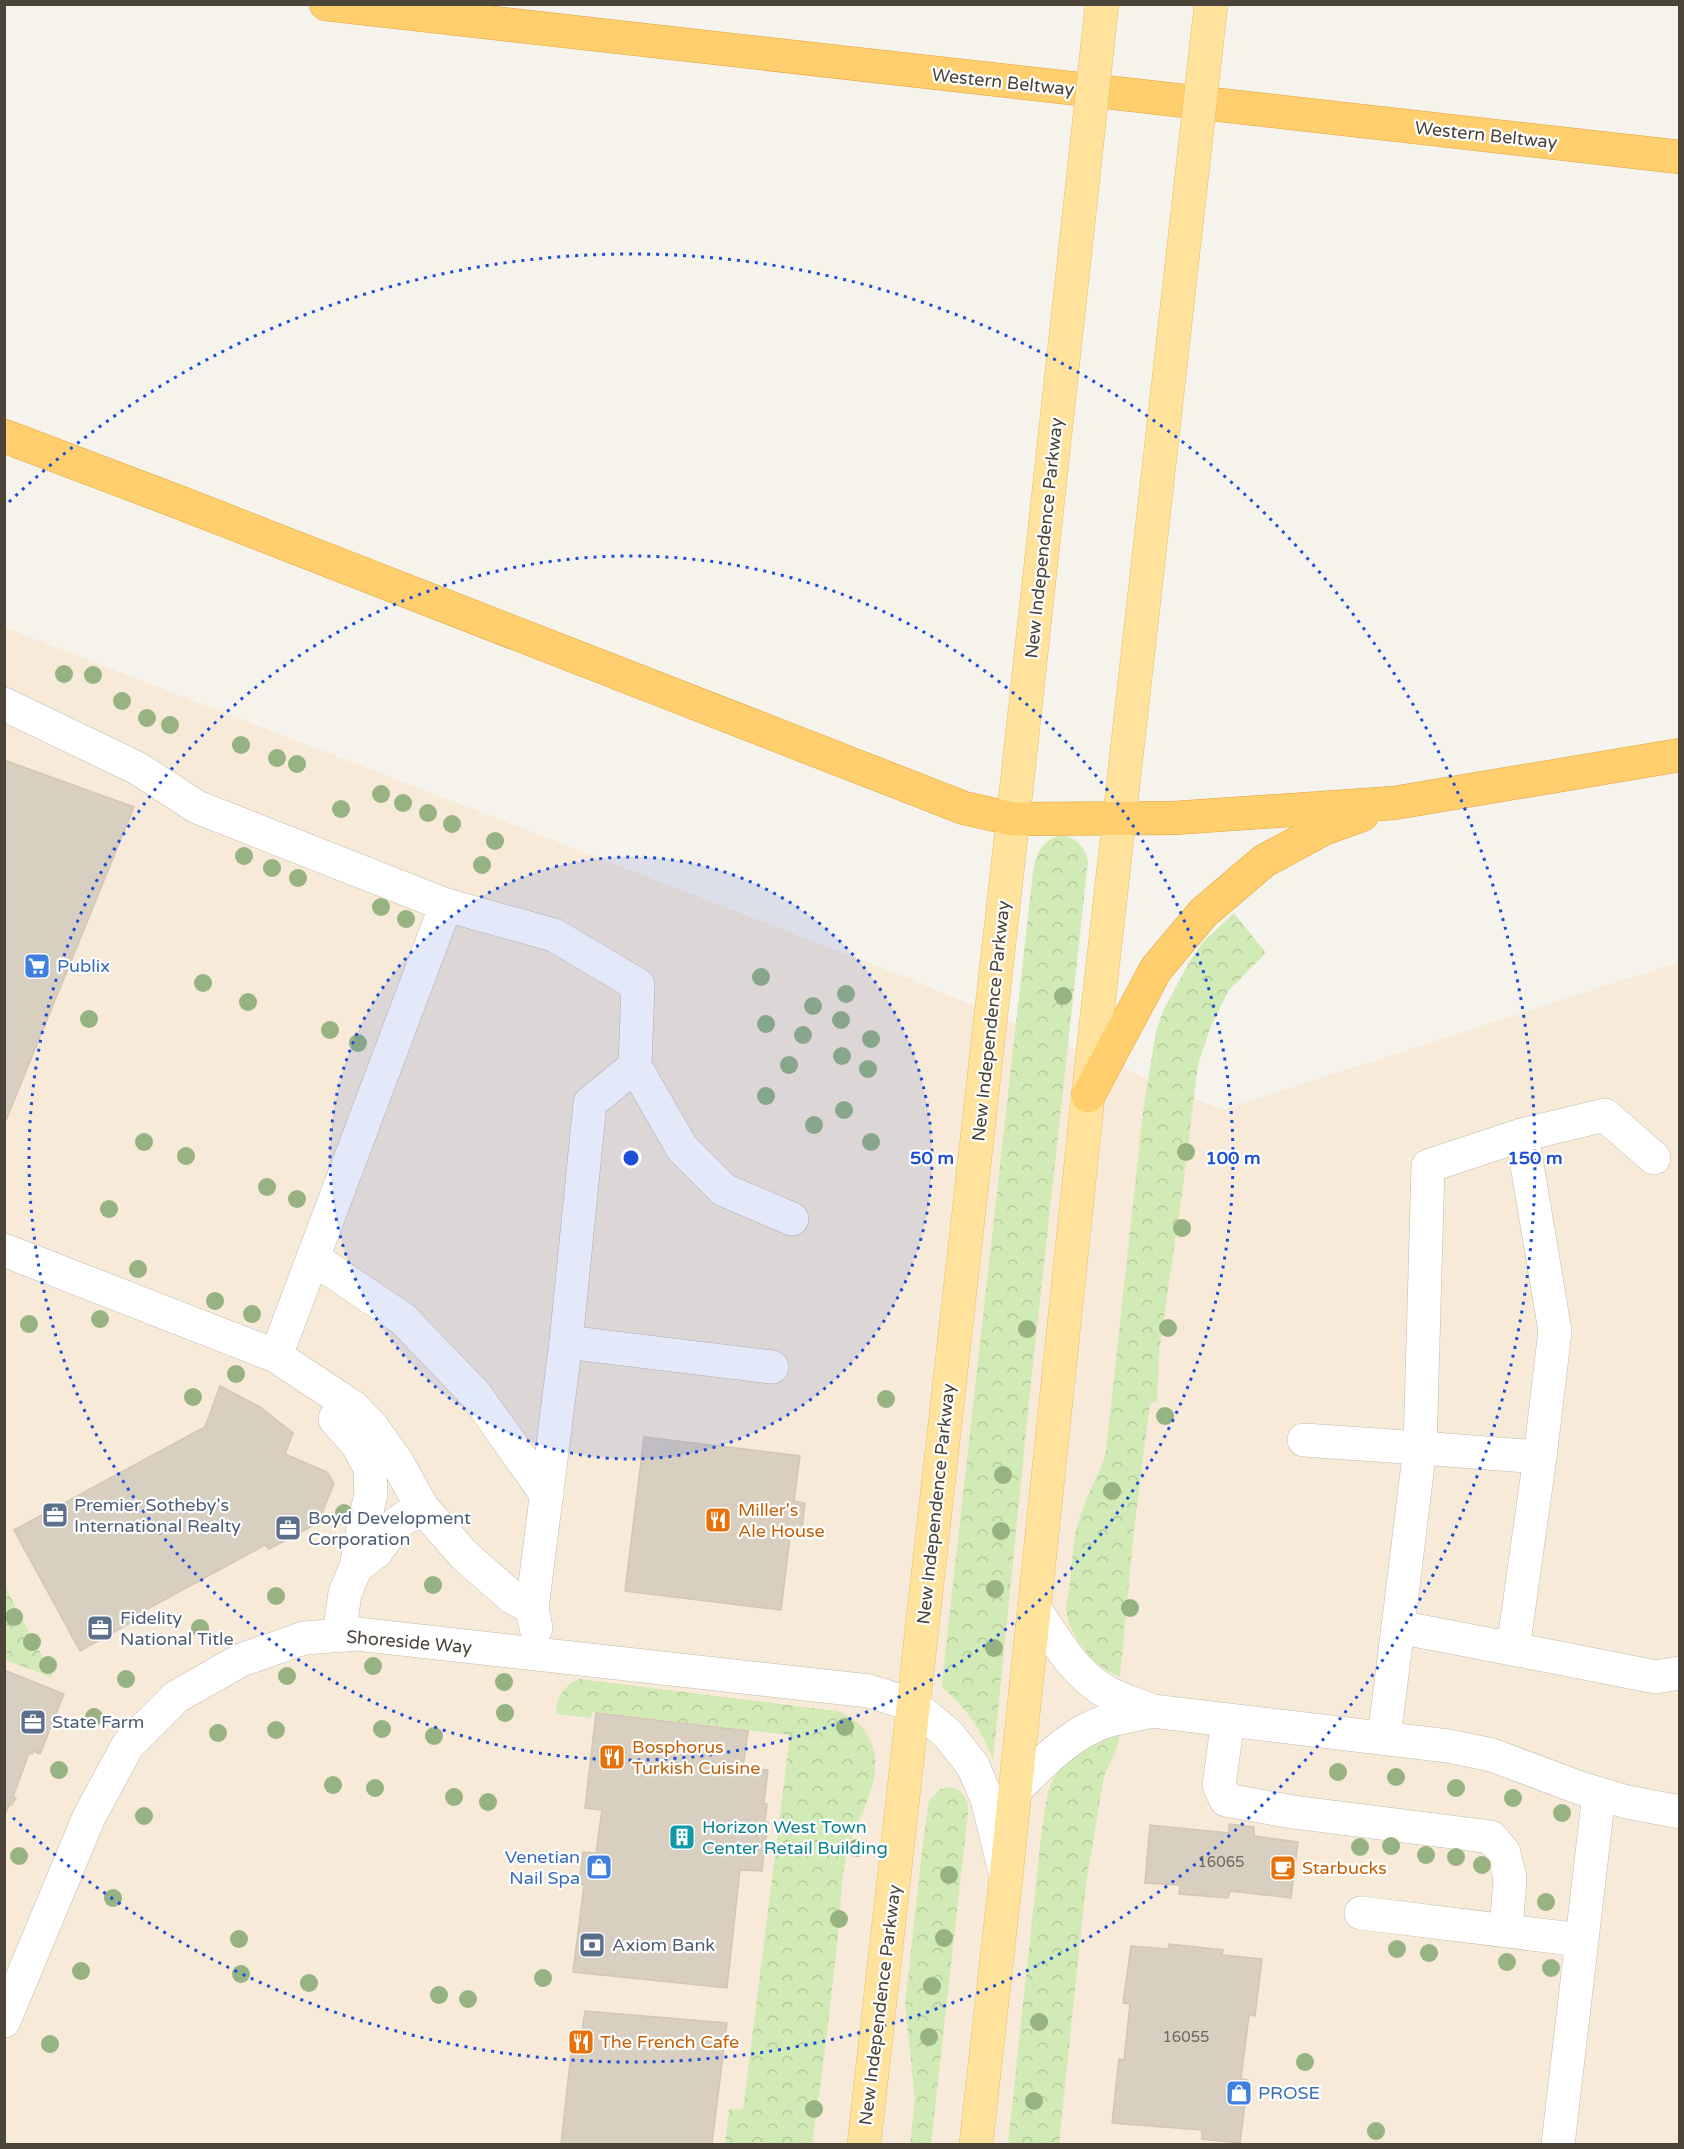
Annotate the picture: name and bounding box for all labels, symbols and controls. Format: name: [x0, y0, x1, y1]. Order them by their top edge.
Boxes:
street label: Western Beltway: [931, 64, 1076, 100]
street label: Western Beltway: [1414, 117, 1559, 153]
street label: New Independence Parkway: [1020, 416, 1068, 660]
street label: New Independence Parkway: [967, 899, 1015, 1143]
supermarket icon: Publix: [22, 951, 52, 981]
place label: Publix: [57, 955, 110, 977]
text: 50 m: [910, 1147, 954, 1169]
text: 100 m: [1205, 1147, 1261, 1169]
text: 150 m: [1507, 1147, 1563, 1169]
centre of rings: [621, 1148, 641, 1168]
street label: New Independence Parkway: [912, 1382, 960, 1626]
place label: Premier Sotheby's International Realty: [74, 1494, 241, 1537]
place label: Miller's Ale House: [738, 1499, 825, 1542]
office icon: Premier Sotheby's International Realty: [40, 1500, 70, 1530]
restaurant icon: Miller's Ale House: [703, 1505, 733, 1535]
place label: Boyd Development Corporation: [308, 1507, 471, 1550]
office icon: Boyd Development Corporation: [273, 1513, 303, 1543]
place label: Fidelity National Title: [120, 1607, 234, 1650]
office icon: Fidelity National Title: [85, 1613, 115, 1643]
street label: Shoreside Way: [345, 1626, 473, 1658]
office icon: State Farm: [18, 1707, 48, 1737]
place label: State Farm: [52, 1711, 144, 1733]
place label: Bosphorus Turkish Cuisine: [632, 1736, 760, 1779]
restaurant icon: Bosphorus Turkish Cuisine: [597, 1742, 627, 1772]
place label: Horizon West Town Center Retail Building: [702, 1816, 888, 1859]
building icon: Horizon West Town Center Retail Building: [667, 1822, 697, 1852]
place label: Venetian Nail Spa: [505, 1846, 580, 1889]
shop icon: Venetian Nail Spa: [584, 1852, 614, 1882]
house number: 16065: [1197, 1853, 1245, 1871]
cafe icon: Starbucks: [1268, 1853, 1298, 1883]
place label: Starbucks: [1302, 1857, 1387, 1879]
street label: New Independence Parkway: [854, 1883, 906, 2127]
bank icon: Axiom Bank: [577, 1930, 607, 1960]
place label: Axiom Bank: [612, 1934, 715, 1956]
restaurant icon: The French Cafe: [566, 2027, 596, 2057]
house number: 16055: [1162, 2028, 1210, 2046]
place label: The French Cafe: [600, 2031, 739, 2053]
shop icon: PROSE: [1224, 2078, 1254, 2108]
place label: PROSE: [1258, 2082, 1320, 2104]

